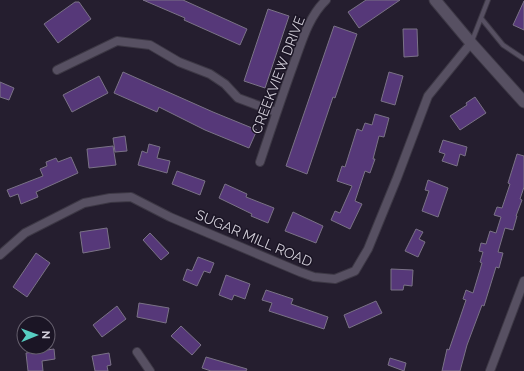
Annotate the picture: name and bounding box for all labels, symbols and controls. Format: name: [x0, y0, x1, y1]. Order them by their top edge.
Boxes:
street label: CREEKVIEW DRIVE: [248, 14, 308, 136]
street label: SUGAR MILL ROAD: [193, 206, 315, 270]
north arrow: [16, 315, 56, 355]
text: N: [39, 331, 52, 339]

